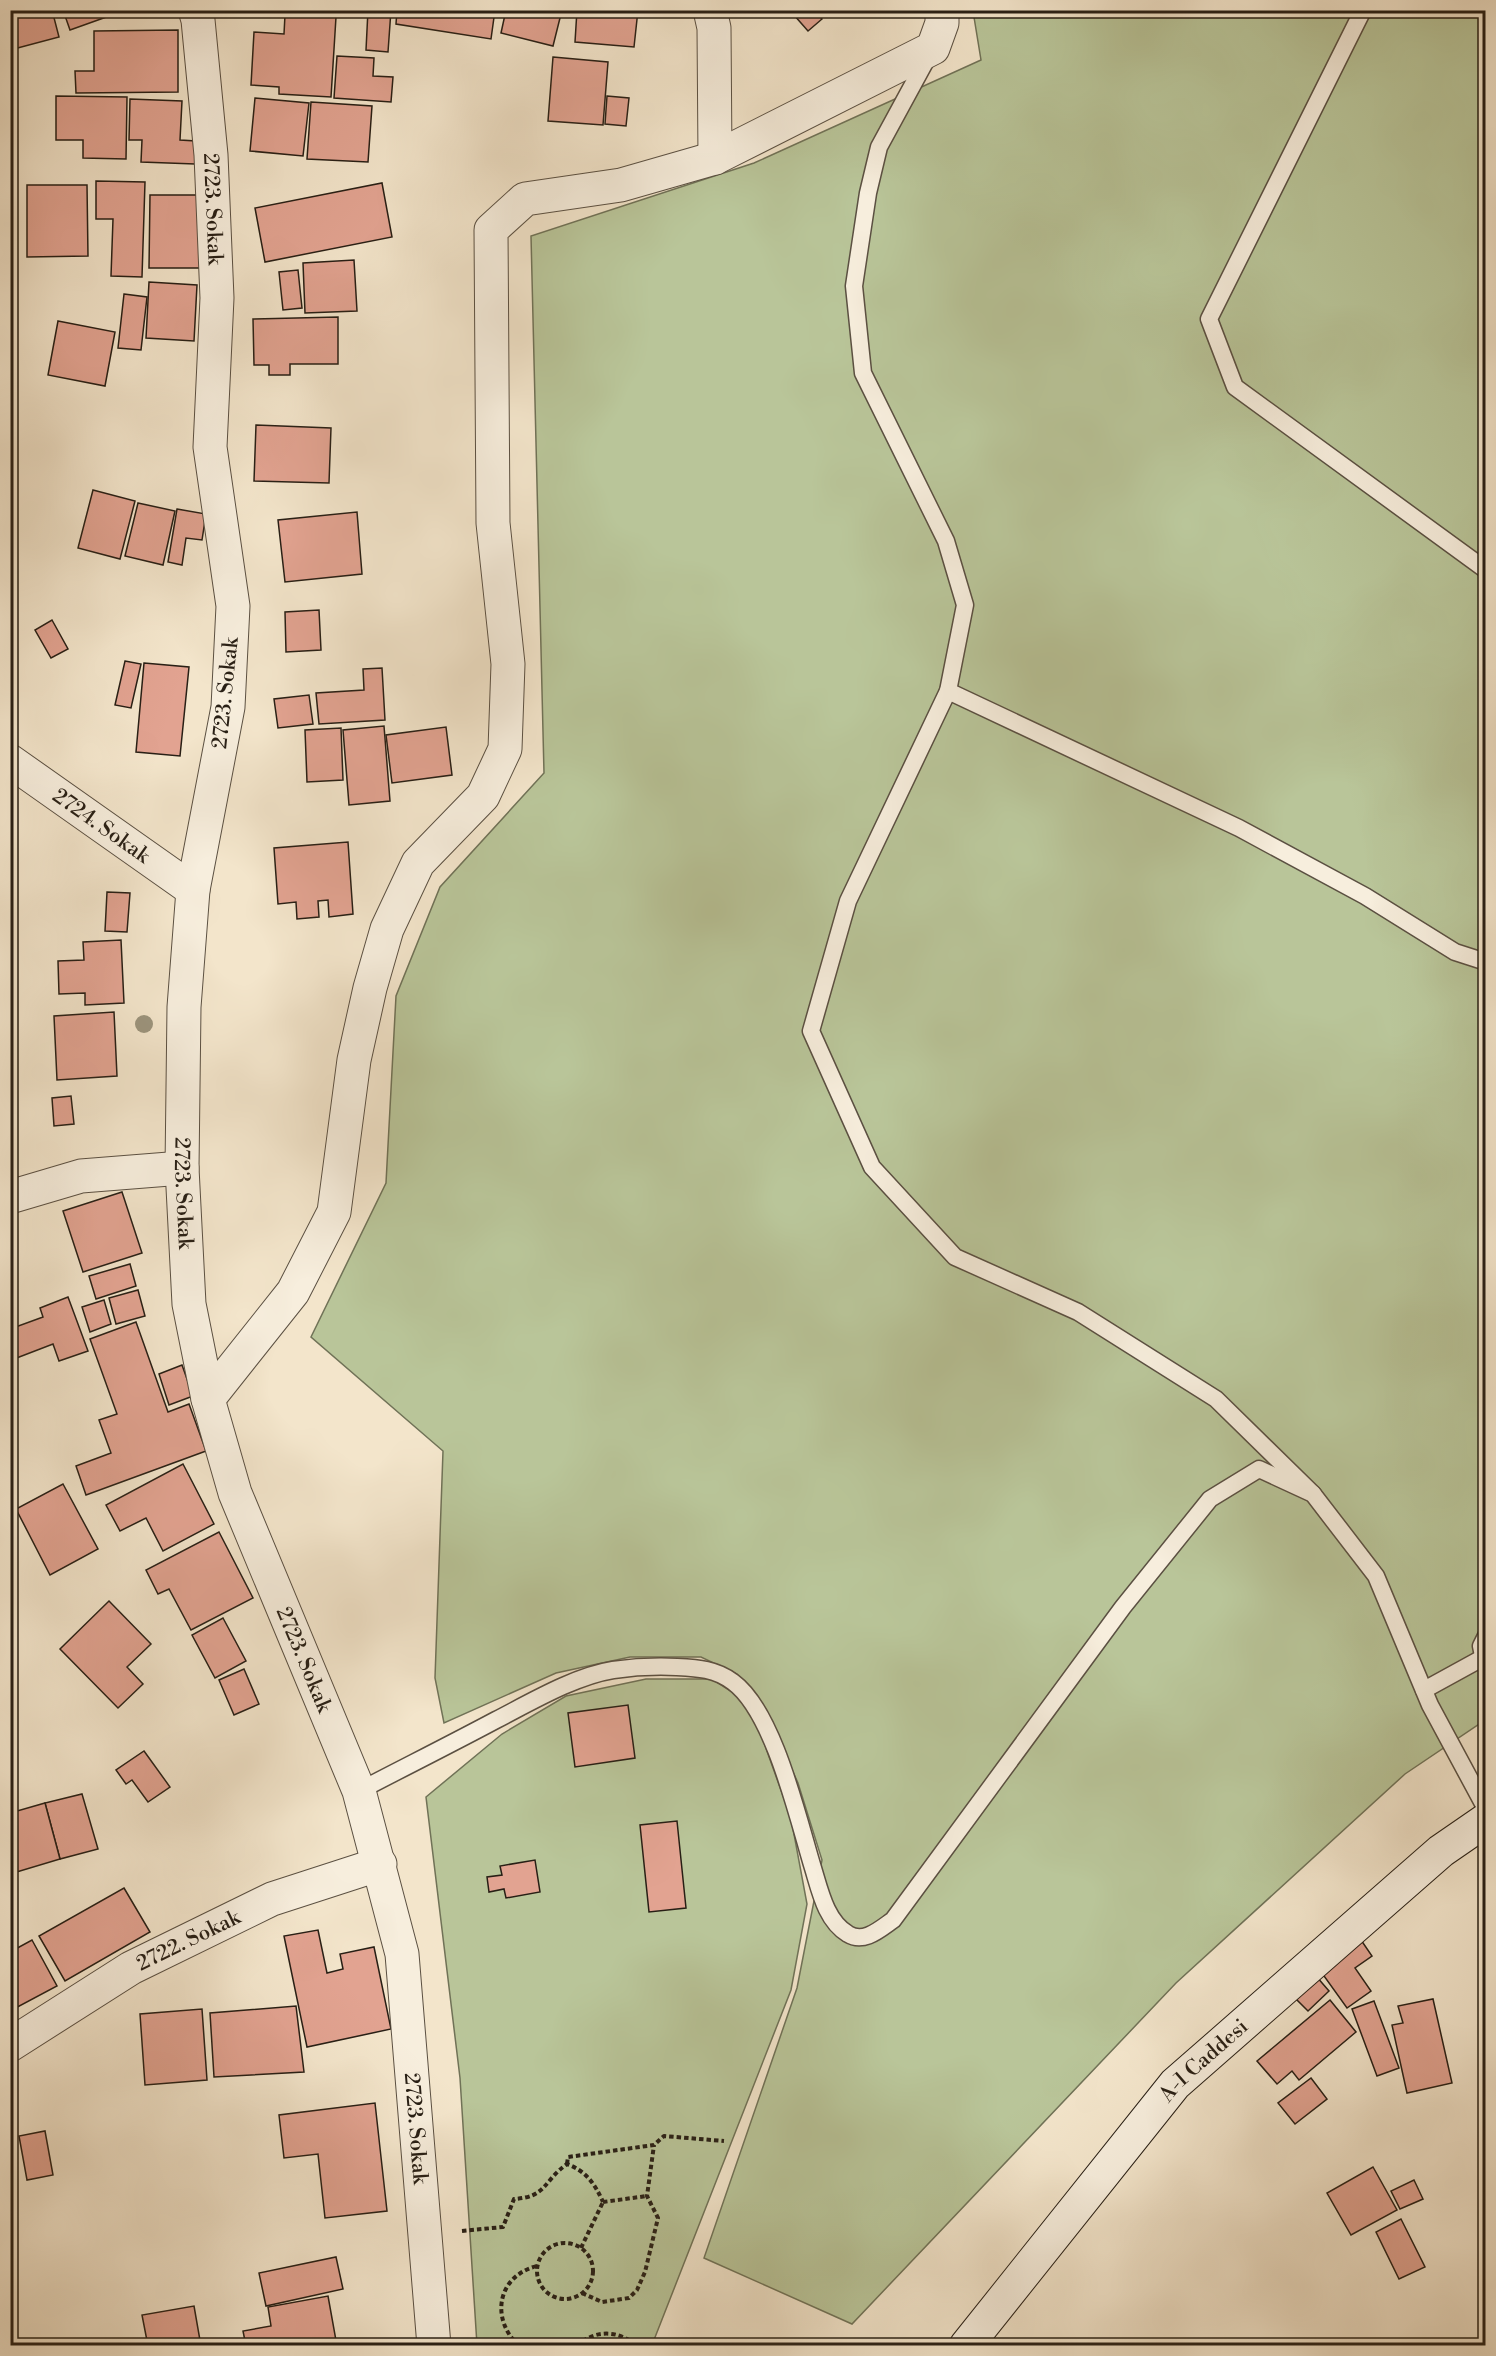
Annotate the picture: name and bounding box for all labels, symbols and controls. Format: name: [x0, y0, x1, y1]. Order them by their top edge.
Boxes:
street label: 2723. Sokak: [197, 152, 228, 266]
street label: 2723. Sokak: [207, 635, 245, 750]
street label: 2724. Sokak: [47, 783, 156, 870]
street label: 2723. Sokak: [168, 1137, 198, 1251]
street label: 2723. Sokak: [270, 1603, 337, 1718]
street label: 2722. Sokak: [132, 1904, 246, 1977]
street label: A-1 Caddesi: [1153, 2014, 1254, 2108]
street label: 2723. Sokak: [398, 2072, 433, 2186]

